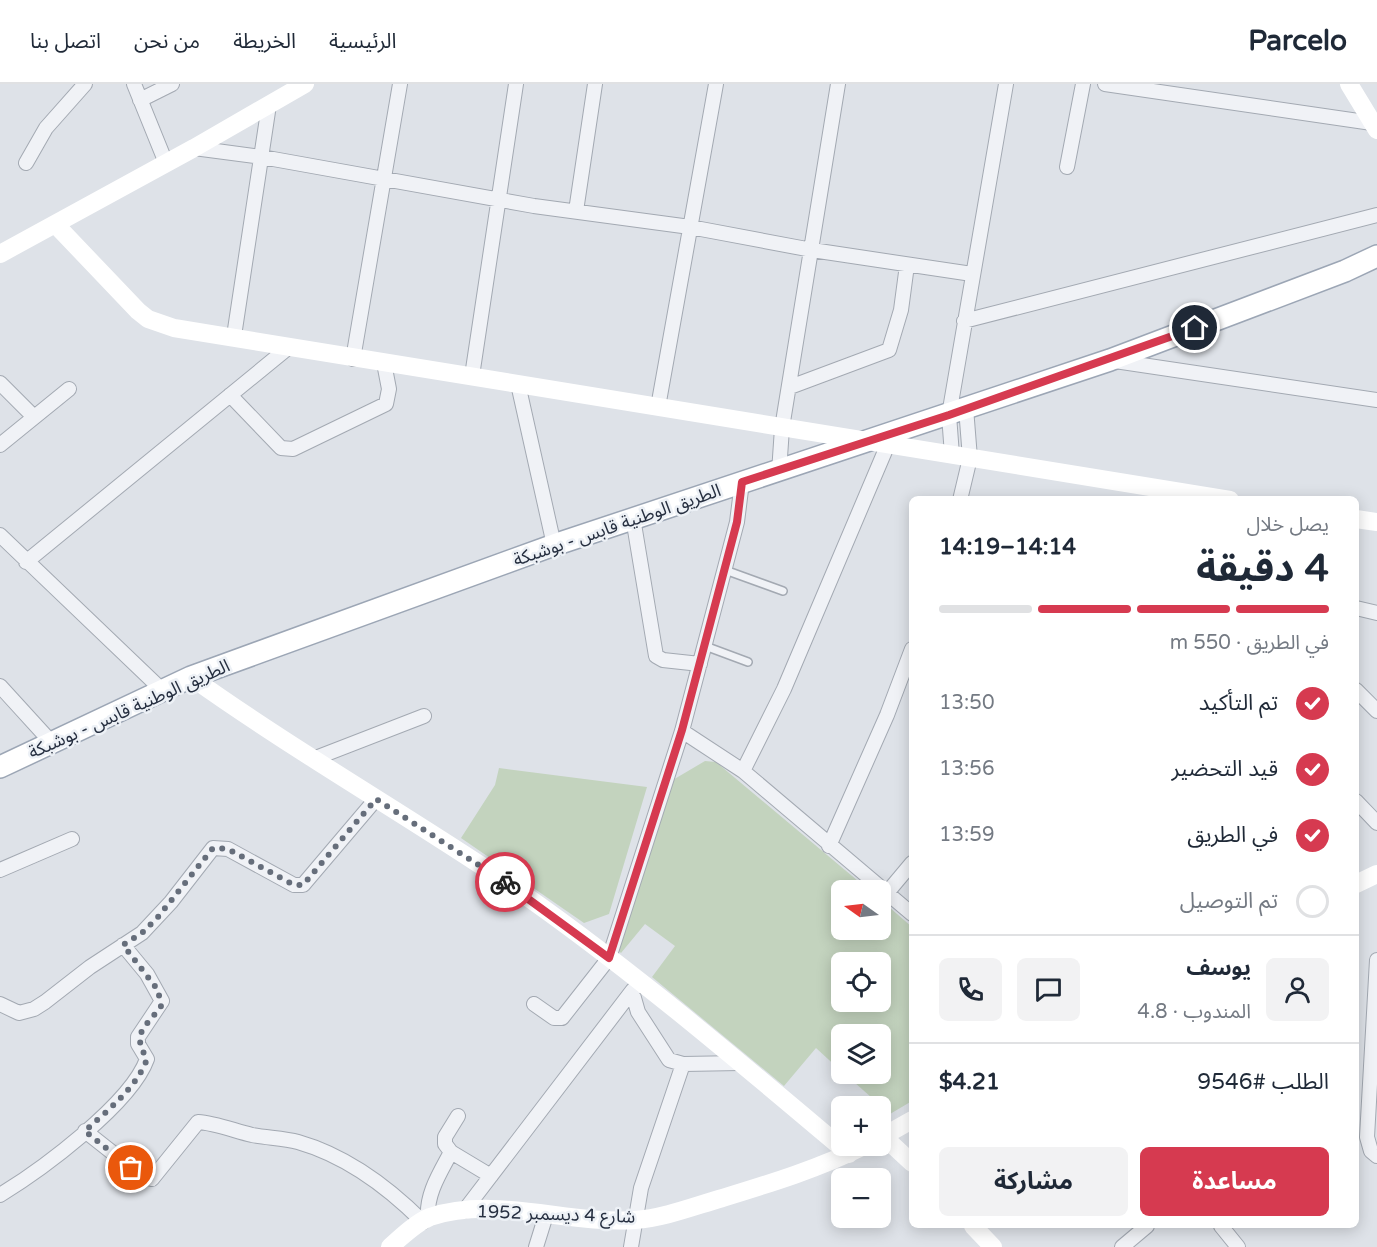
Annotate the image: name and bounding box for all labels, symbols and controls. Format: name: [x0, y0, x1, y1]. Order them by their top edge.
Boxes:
text: Parcelo: [1248, 24, 1347, 58]
text: اتصل بنا: [30, 29, 101, 54]
text: من نحن: [134, 29, 200, 54]
text: الخريطة: [233, 29, 296, 54]
text: الرئيسية: [329, 29, 397, 54]
pin: [1169, 302, 1220, 353]
icon: home: [1178, 311, 1211, 344]
street label: الطريق الوطنية قابس - بوشبكة: [510, 479, 724, 571]
text: يصل خلال: [1247, 513, 1329, 537]
text: 14:14–14:19: [939, 534, 1076, 560]
text: 4 دقيقة: [1196, 545, 1329, 592]
text: في الطريق · 550 m: [1170, 631, 1329, 655]
street label: الطريق الوطنية قابس - بوشبكة: [25, 655, 233, 763]
icon: check: [1296, 687, 1329, 720]
text: تم التأكيد: [1199, 690, 1278, 716]
text: 13:50: [939, 691, 994, 715]
icon: check: [1296, 753, 1329, 786]
text: قيد التحضير: [1172, 756, 1278, 782]
text: 13:56: [939, 757, 994, 781]
icon: check: [1296, 819, 1329, 852]
text: في الطريق: [1187, 822, 1278, 848]
text: 13:59: [939, 823, 994, 847]
courier: [475, 852, 535, 912]
icon: bike: [489, 866, 522, 899]
north arrow: [831, 880, 891, 940]
map controls: [831, 880, 891, 1228]
text: تم التوصيل: [1180, 888, 1278, 914]
button: locate: [831, 952, 891, 1012]
text: يوسف: [1186, 955, 1251, 981]
button: phone: [939, 958, 1002, 1021]
button: chat: [1017, 958, 1080, 1021]
button: person: [1266, 958, 1329, 1021]
text: المندوب · 4.8: [1137, 1000, 1251, 1024]
button: layers: [831, 1024, 891, 1084]
text: $4.21: [939, 1069, 1000, 1095]
text: الطلب #9546: [1197, 1069, 1329, 1095]
button: +: [831, 1096, 891, 1156]
pin: [105, 1142, 156, 1193]
button: مشاركة: [939, 1147, 1128, 1216]
button: مساعدة: [1140, 1147, 1329, 1216]
icon: bag: [114, 1151, 147, 1184]
button: −: [831, 1168, 891, 1228]
street label: شارع 4 ديسمبر 1952: [476, 1200, 636, 1231]

